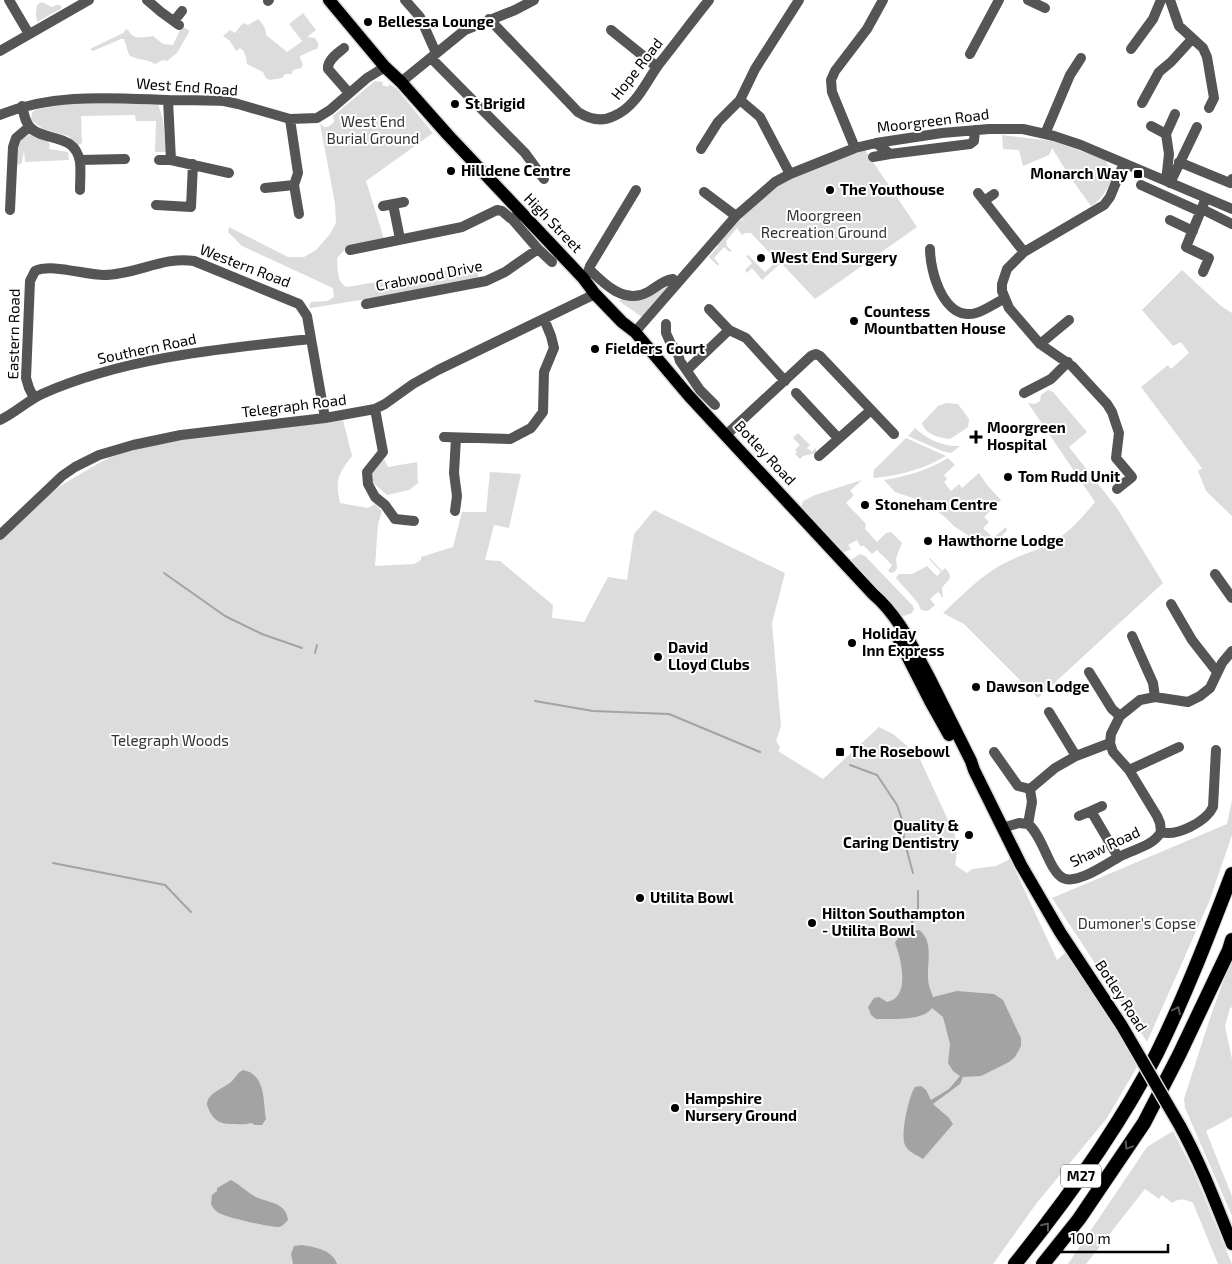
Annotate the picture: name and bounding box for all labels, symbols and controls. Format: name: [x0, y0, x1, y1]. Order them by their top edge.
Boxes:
place label: Bellessa Lounge: [378, 12, 494, 30]
marker: Bellessa Lounge: [362, 16, 374, 28]
street label: Hope Road: [607, 34, 666, 103]
street label: West End Road: [135, 73, 239, 99]
place label: St Brigid: [465, 94, 525, 112]
marker: St Brigid: [449, 98, 461, 110]
street label: Moorgreen Road: [876, 104, 990, 136]
park label: West End Burial Ground: [327, 112, 419, 147]
place label: Hilldene Centre: [461, 161, 571, 179]
place label: Monarch Way: [1030, 164, 1128, 183]
marker: Hilldene Centre: [445, 165, 457, 177]
marker: Monarch Way: [1132, 168, 1144, 180]
place label: The Youthouse: [840, 180, 945, 198]
marker: The Youthouse: [824, 184, 836, 196]
street label: High Street: [521, 189, 587, 256]
park label: Moorgreen Recreation Ground: [761, 206, 887, 241]
street label: Western Road: [197, 239, 293, 291]
place label: West End Surgery: [771, 248, 898, 267]
marker: West End Surgery: [755, 252, 767, 264]
street label: Crabwood Drive: [374, 256, 484, 294]
street label: Eastern Road: [3, 289, 23, 379]
place label: Countess Mountbatten House: [864, 302, 1006, 337]
marker: Countess Mountbatten House: [848, 315, 860, 327]
street label: Southern Road: [96, 329, 198, 367]
place label: Fielders Court: [605, 339, 705, 357]
marker: Fielders Court: [589, 343, 601, 355]
street label: Telegraph Road: [240, 390, 347, 420]
street label: Botley Road: [731, 416, 800, 488]
place label: Moorgreen Hospital: [987, 418, 1066, 453]
marker: Moorgreen Hospital: [969, 430, 983, 444]
place label: Tom Rudd Unit: [1018, 467, 1120, 485]
marker: Tom Rudd Unit: [1002, 471, 1014, 483]
place label: Stoneham Centre: [875, 495, 997, 513]
marker: Stoneham Centre: [859, 499, 871, 511]
place label: Hawthorne Lodge: [938, 531, 1064, 549]
marker: Hawthorne Lodge: [922, 535, 934, 547]
place label: Holiday Inn Express: [862, 624, 945, 659]
marker: Holiday Inn Express: [846, 637, 858, 649]
place label: David Lloyd Clubs: [668, 638, 750, 674]
marker: David Lloyd Clubs: [652, 651, 664, 663]
place label: Dawson Lodge: [986, 677, 1090, 695]
marker: Dawson Lodge: [970, 681, 982, 693]
park label: Telegraph Woods: [111, 731, 229, 749]
place label: The Rosebowl: [850, 742, 950, 760]
marker: The Rosebowl: [834, 746, 846, 758]
place label: Quality & Caring Dentistry: [843, 816, 960, 852]
street label: Shaw Road: [1067, 822, 1143, 870]
marker: Quality & Caring Dentistry: [963, 829, 975, 841]
place label: Utilita Bowl: [650, 888, 734, 906]
marker: Utilita Bowl: [634, 892, 646, 904]
place label: Hilton Southampton - Utilita Bowl: [822, 904, 965, 939]
park label: Dumoner's Copse: [1078, 914, 1196, 932]
marker: Hilton Southampton - Utilita Bowl: [806, 917, 818, 929]
street label: Botley Road: [1092, 956, 1152, 1035]
one-way arrow: [1171, 1006, 1182, 1015]
place label: Hampshire Nursery Ground: [685, 1089, 797, 1125]
marker: Hampshire Nursery Ground: [669, 1102, 681, 1114]
one-way arrow: [1125, 1140, 1134, 1150]
road number: M27: [1061, 1164, 1101, 1188]
scale bar: [1062, 1222, 1168, 1254]
one-way arrow: [1040, 1223, 1048, 1232]
text: 100 m: [1070, 1229, 1111, 1247]

